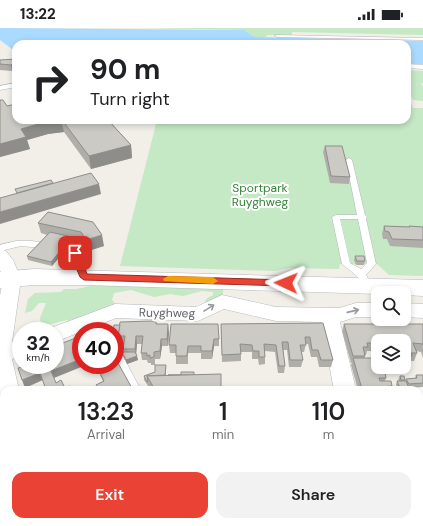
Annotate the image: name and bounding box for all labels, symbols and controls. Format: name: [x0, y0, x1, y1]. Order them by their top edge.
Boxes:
text: 13:22: [20, 4, 56, 24]
text: 90 m: [90, 51, 160, 88]
icon: right: [24, 56, 76, 108]
text: Turn right: [90, 87, 170, 111]
park label: Sportpark Ruyghweg: [232, 180, 288, 210]
pin: [58, 236, 92, 270]
icon: arrive: [64, 242, 86, 264]
position arrow: [265, 262, 307, 304]
map controls: [371, 286, 411, 374]
button: search: [371, 286, 411, 326]
one-way arrow: [203, 304, 215, 312]
street label: Ruyghweg: [139, 305, 196, 321]
one-way arrow: [346, 307, 359, 315]
speed limit sign: 40: [72, 322, 124, 374]
text: 32: [26, 330, 50, 356]
button: layers: [371, 334, 411, 374]
text: km/h: [26, 351, 50, 364]
text: 13:23: [78, 396, 134, 427]
text: 1: [219, 396, 227, 427]
text: 110: [312, 396, 345, 427]
text: Arrival: [87, 426, 125, 443]
text: min: [212, 426, 234, 443]
text: m: [323, 426, 334, 443]
button: Exit: [12, 472, 208, 518]
button: Share: [216, 472, 411, 518]

